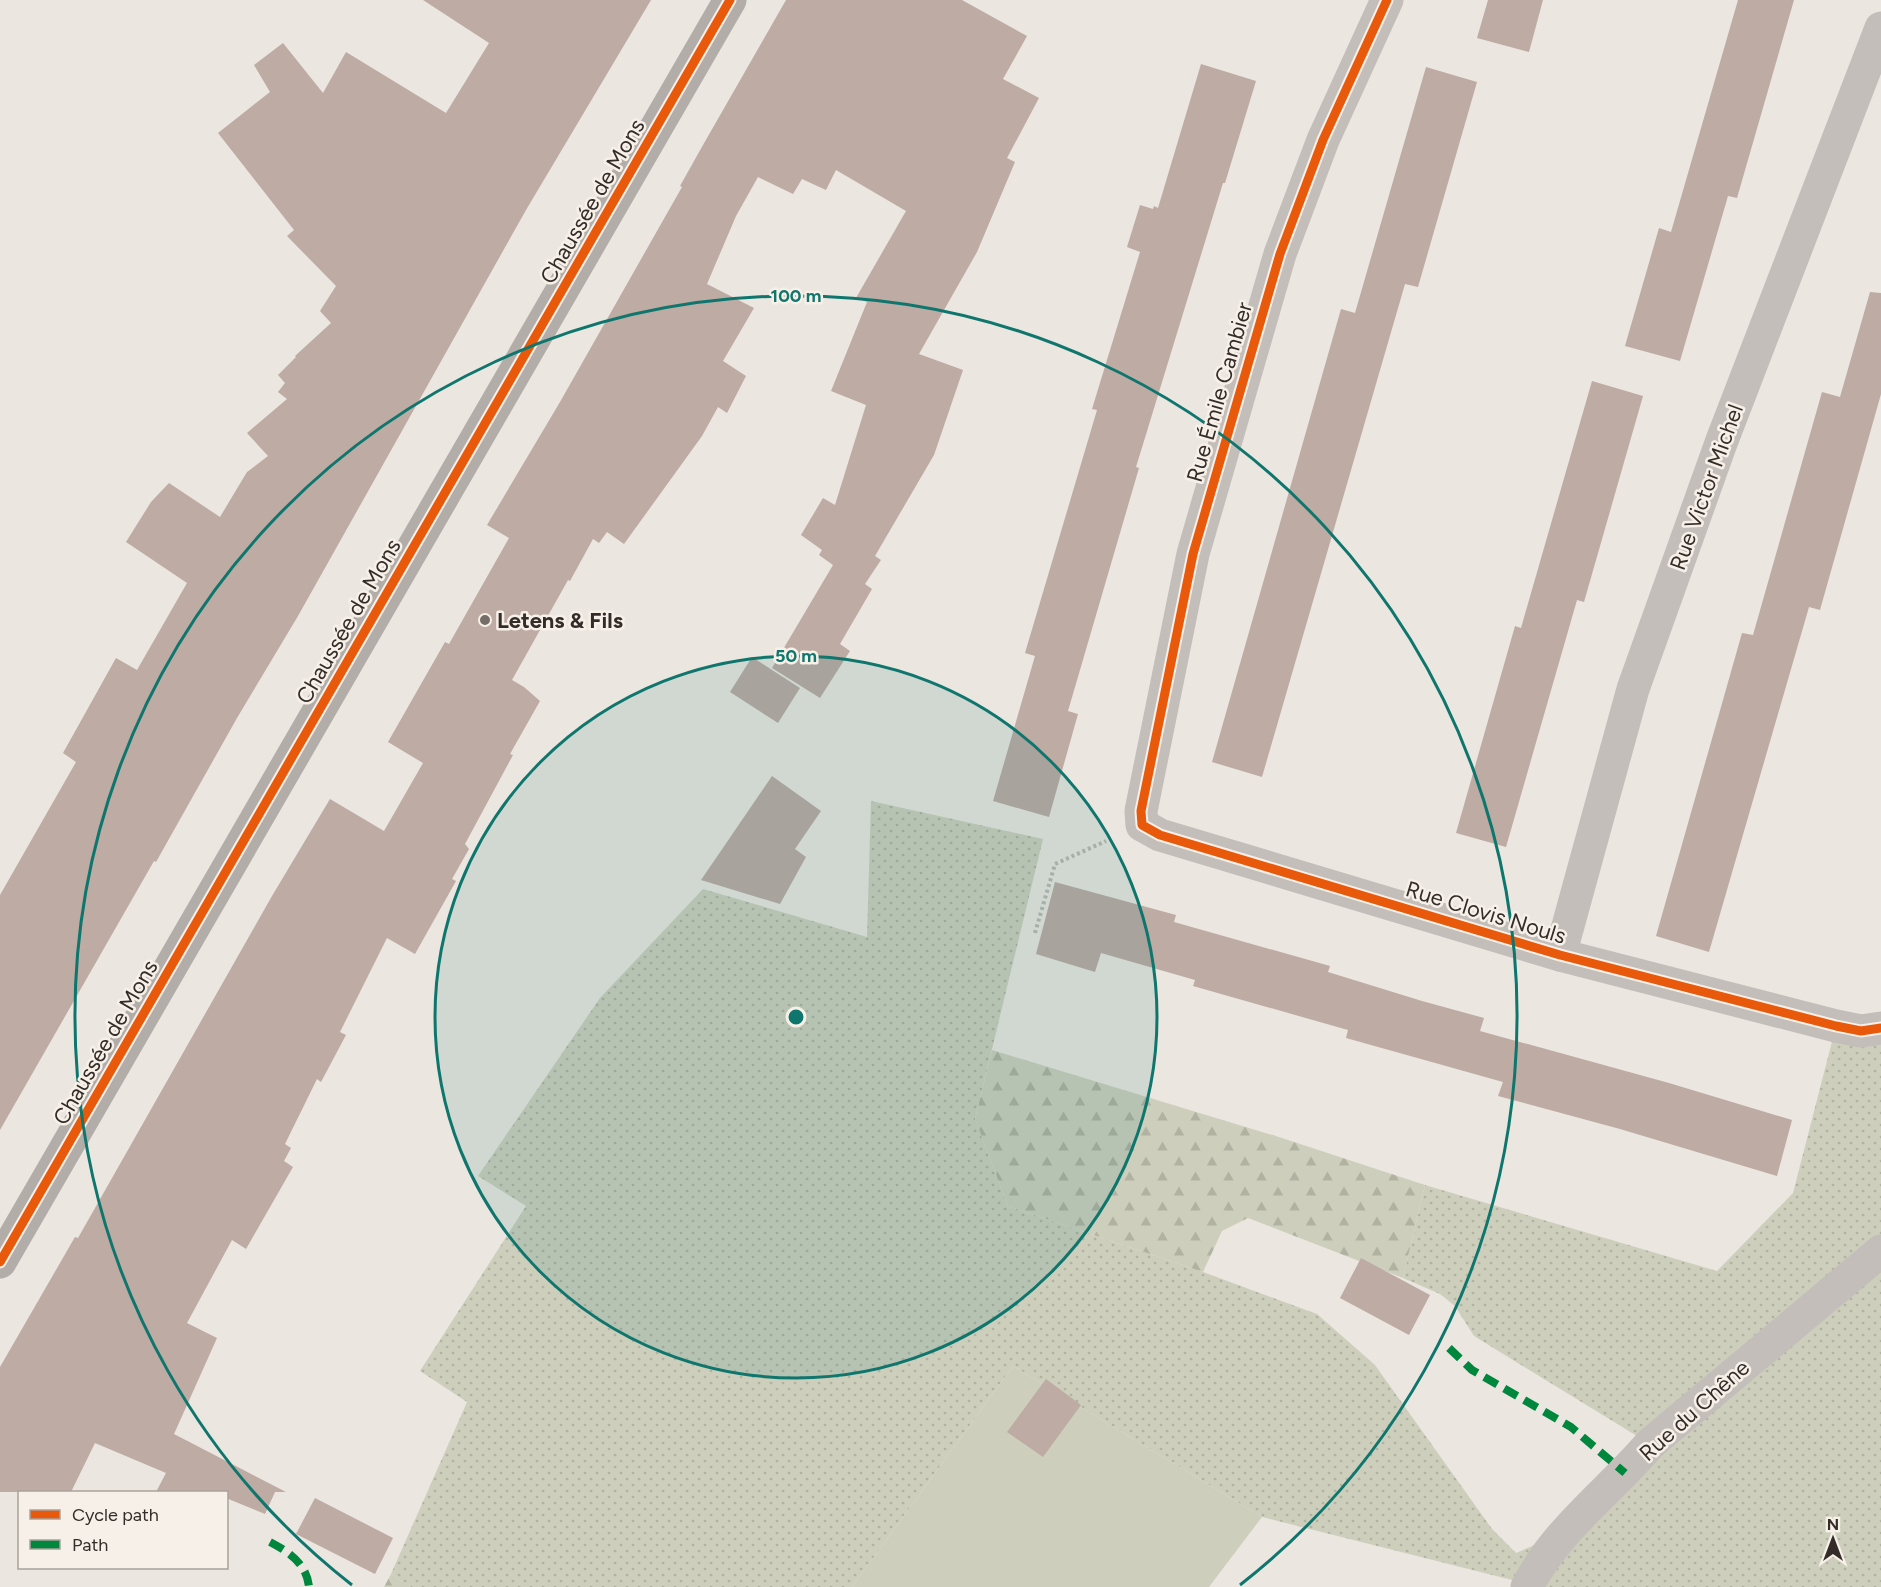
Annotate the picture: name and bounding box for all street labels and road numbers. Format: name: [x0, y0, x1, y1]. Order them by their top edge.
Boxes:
street label: Chaussée de Mons: [534, 114, 651, 288]
street label: Rue Émile Cambier: [1181, 299, 1258, 485]
street label: Rue Victor Michel: [1664, 401, 1749, 574]
street label: Chaussée de Mons: [290, 534, 407, 708]
street label: Rue Clovis Nouls: [1403, 875, 1569, 950]
street label: Chaussée de Mons: [47, 955, 164, 1129]
street label: Rue du Chêne: [1634, 1354, 1755, 1467]

